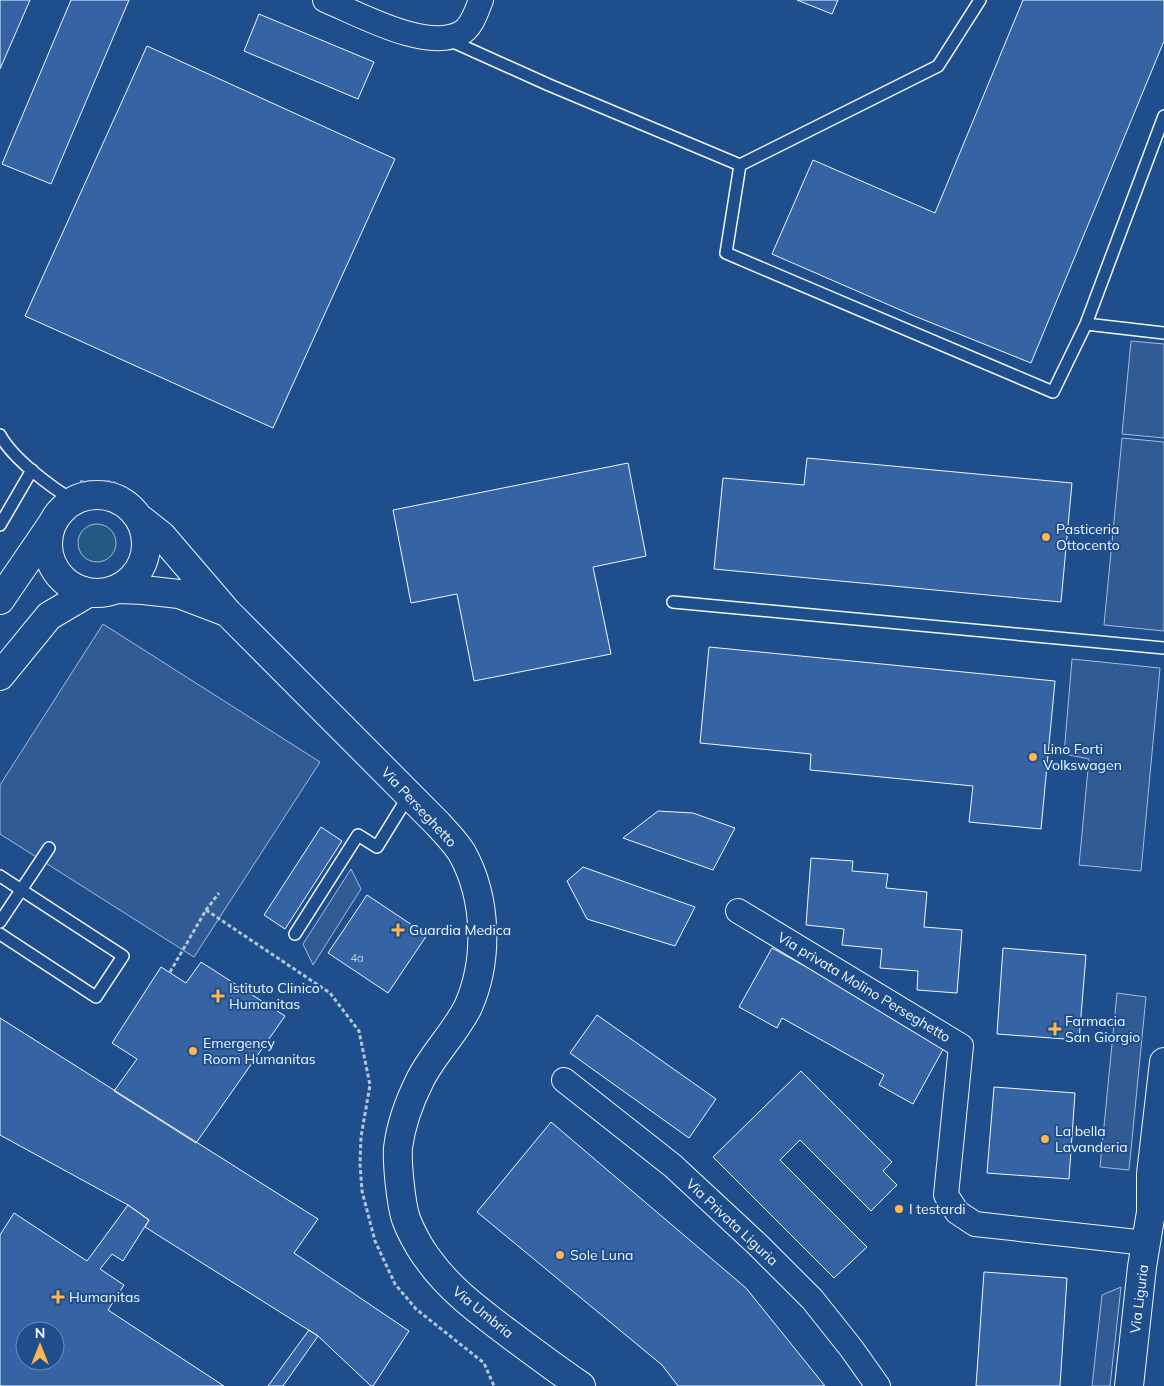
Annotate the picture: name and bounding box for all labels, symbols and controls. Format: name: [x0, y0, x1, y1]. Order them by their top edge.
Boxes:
place label: Pasticeria Ottocento: [1056, 520, 1120, 554]
marker: Pasticeria Ottocento: [1040, 531, 1052, 543]
place label: Lino Forti Volkswagen: [1043, 740, 1122, 774]
marker: Lino Forti Volkswagen: [1027, 751, 1039, 763]
street label: Via Perseghetto: [377, 763, 461, 851]
place label: Guardia Medica: [409, 921, 511, 939]
marker: Guardia Medica: [391, 923, 405, 937]
street label: Via privata Molino Perseghetto: [774, 928, 954, 1046]
house number: 4a: [350, 951, 364, 965]
place label: Istituto Clinico Humanitas: [229, 979, 320, 1013]
marker: Istituto Clinico Humanitas: [211, 989, 225, 1003]
place label: Farmacia San Giorgio: [1065, 1012, 1140, 1046]
marker: Farmacia San Giorgio: [1049, 1023, 1061, 1035]
place label: Emergency Room Humanitas: [203, 1034, 316, 1068]
marker: Emergency Room Humanitas: [187, 1045, 199, 1057]
place label: La bella Lavanderia: [1055, 1122, 1128, 1156]
marker: La bella Lavanderia: [1039, 1133, 1051, 1145]
street label: Via Privata Liguria: [682, 1175, 782, 1269]
place label: I testardi: [909, 1200, 966, 1218]
marker: I testardi: [893, 1203, 905, 1215]
place label: Sole Luna: [570, 1246, 634, 1264]
marker: Sole Luna: [554, 1249, 566, 1261]
street label: Via Liguria: [1126, 1263, 1152, 1335]
street label: Via Umbria: [449, 1282, 517, 1342]
place label: Humanitas: [69, 1288, 140, 1306]
marker: Humanitas: [51, 1290, 65, 1304]
north arrow: [15, 1321, 65, 1371]
text: N: [35, 1324, 45, 1342]

